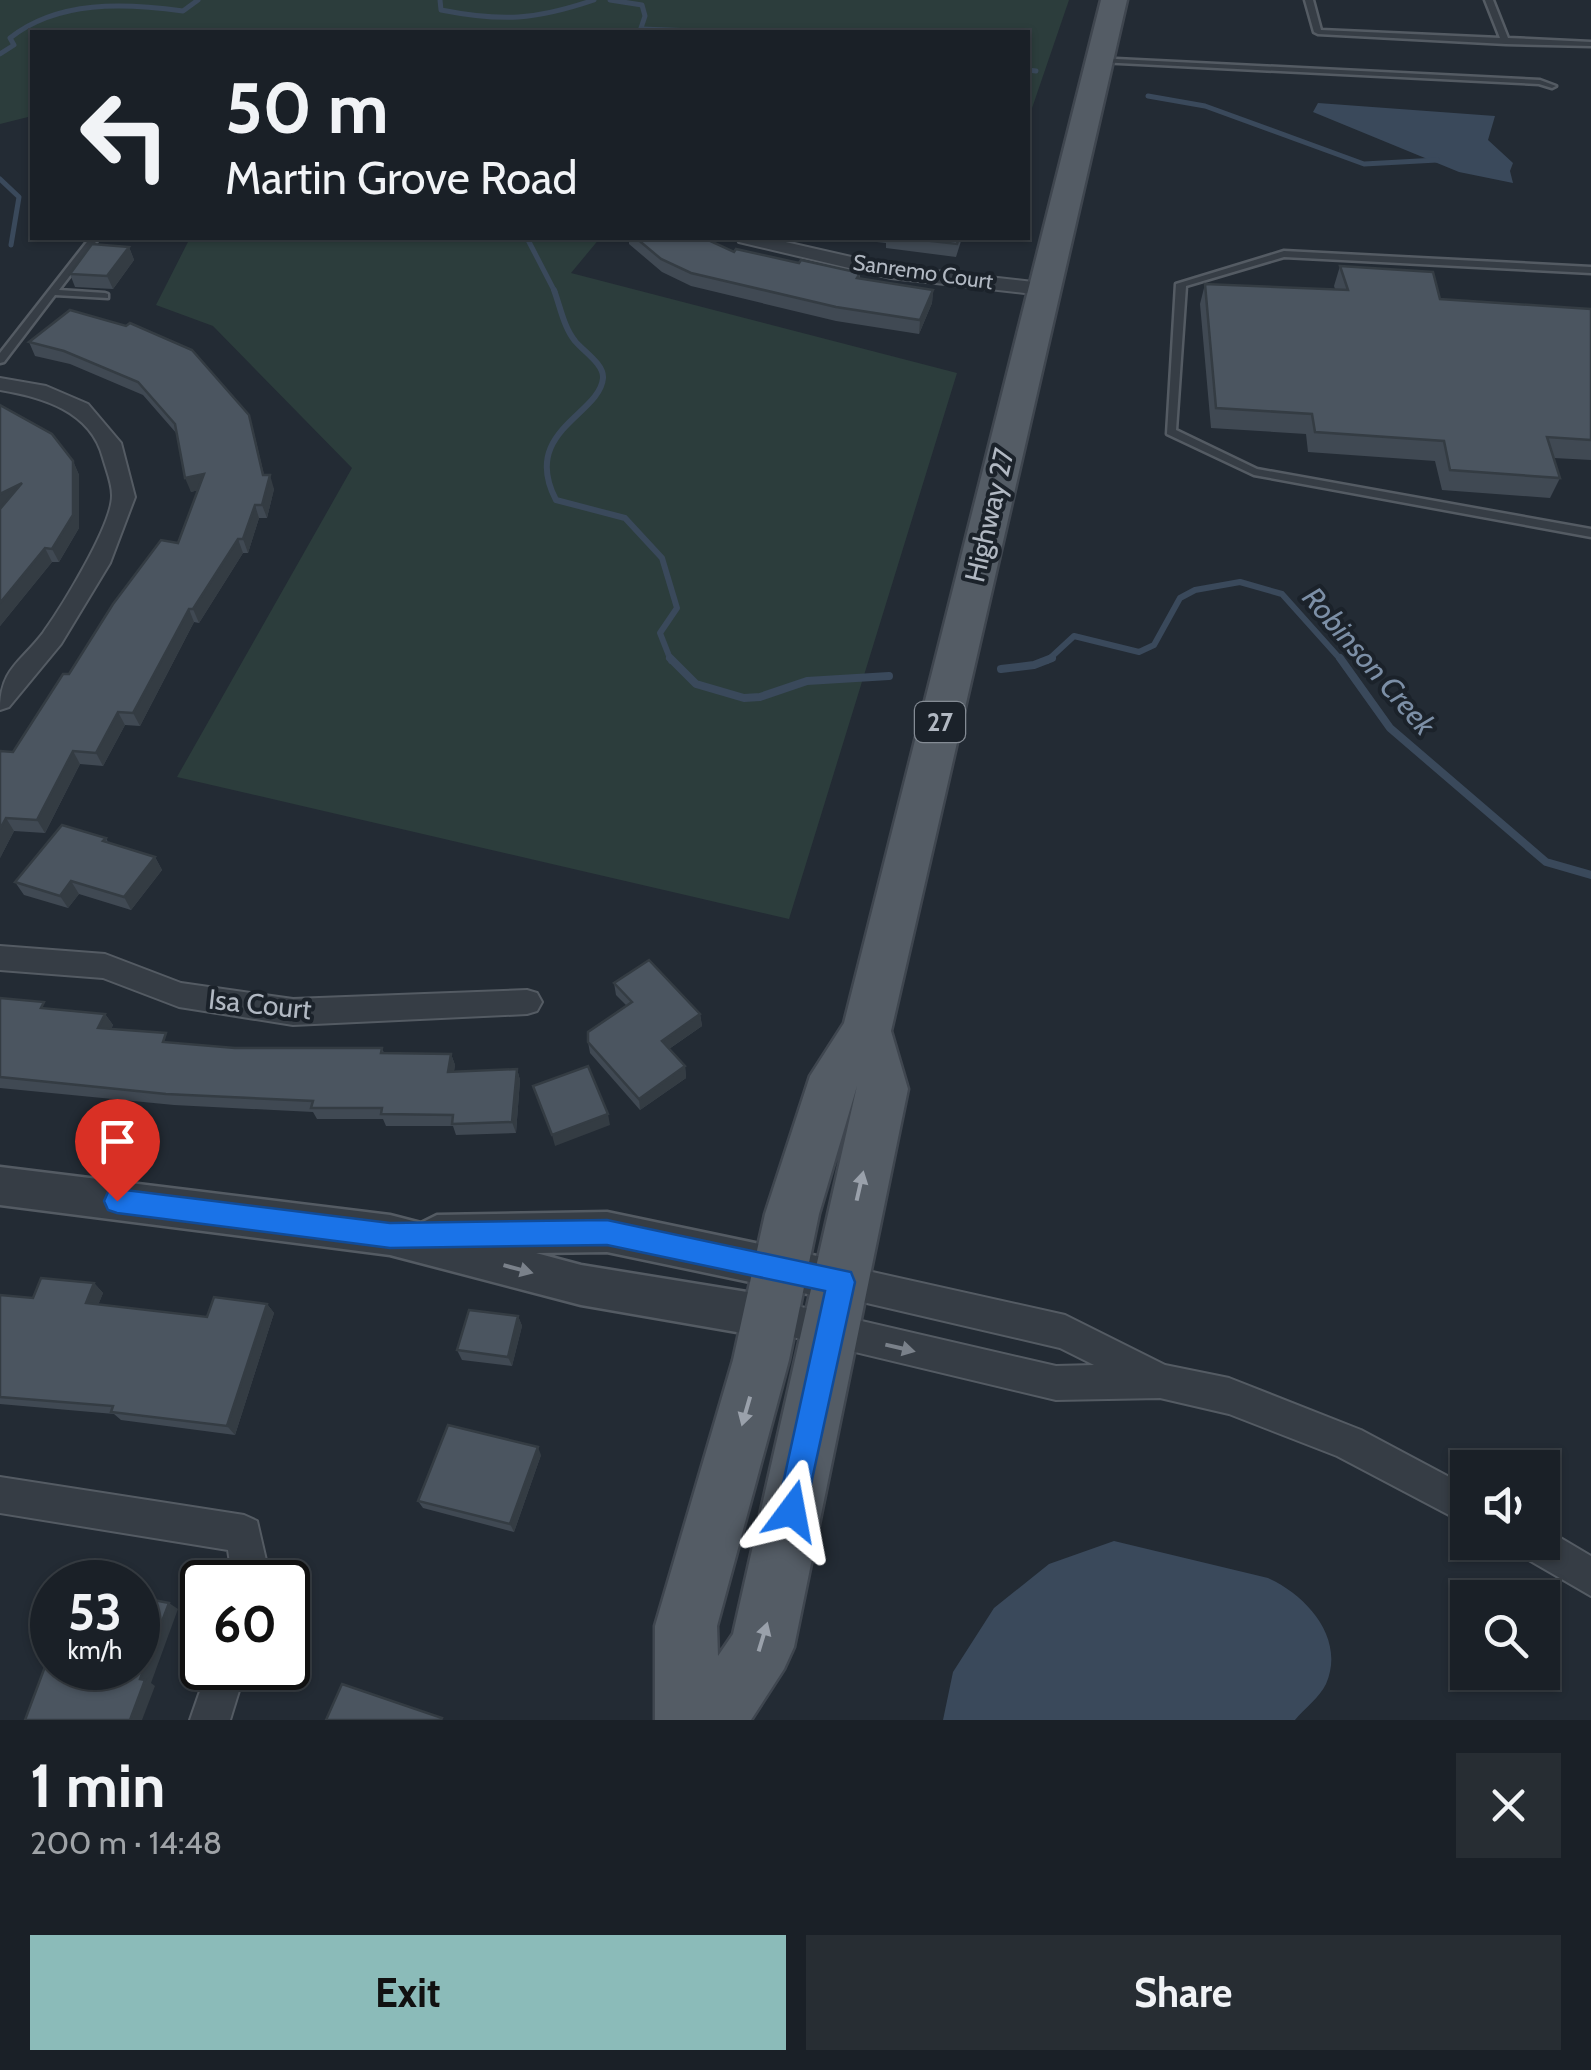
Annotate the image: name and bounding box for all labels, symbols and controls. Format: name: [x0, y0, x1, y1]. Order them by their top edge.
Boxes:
text: 50 m: [225, 65, 389, 151]
icon: left: [60, 70, 190, 200]
text: Martin Grove Road: [225, 151, 578, 205]
street label: Sanremo Court: [851, 249, 995, 295]
street label: Highway 27: [957, 445, 1021, 585]
water label: Robinson Creek: [1295, 579, 1444, 744]
road number: 27: [915, 702, 965, 742]
street label: Isa Court: [207, 982, 313, 1026]
pin: [75, 1099, 160, 1202]
icon: arrive: [90, 1114, 145, 1169]
one-way arrow: [853, 1170, 868, 1201]
one-way arrow: [503, 1261, 534, 1277]
one-way arrow: [885, 1341, 916, 1356]
one-way arrow: [738, 1396, 754, 1427]
map controls: [1450, 1450, 1560, 1690]
button: sound: [1450, 1450, 1560, 1560]
position arrow: [740, 1459, 844, 1563]
speed limit sign: 60: [180, 1560, 310, 1690]
button: search: [1450, 1580, 1560, 1690]
text: 53: [68, 1582, 122, 1643]
one-way arrow: [756, 1622, 771, 1652]
text: km/h: [68, 1635, 122, 1665]
text: 1 min: [30, 1749, 165, 1822]
button: close: [1456, 1753, 1561, 1858]
text: 200 m · 14:48: [30, 1823, 222, 1862]
button: Exit: [30, 1935, 786, 2050]
button: Share: [806, 1935, 1561, 2050]

